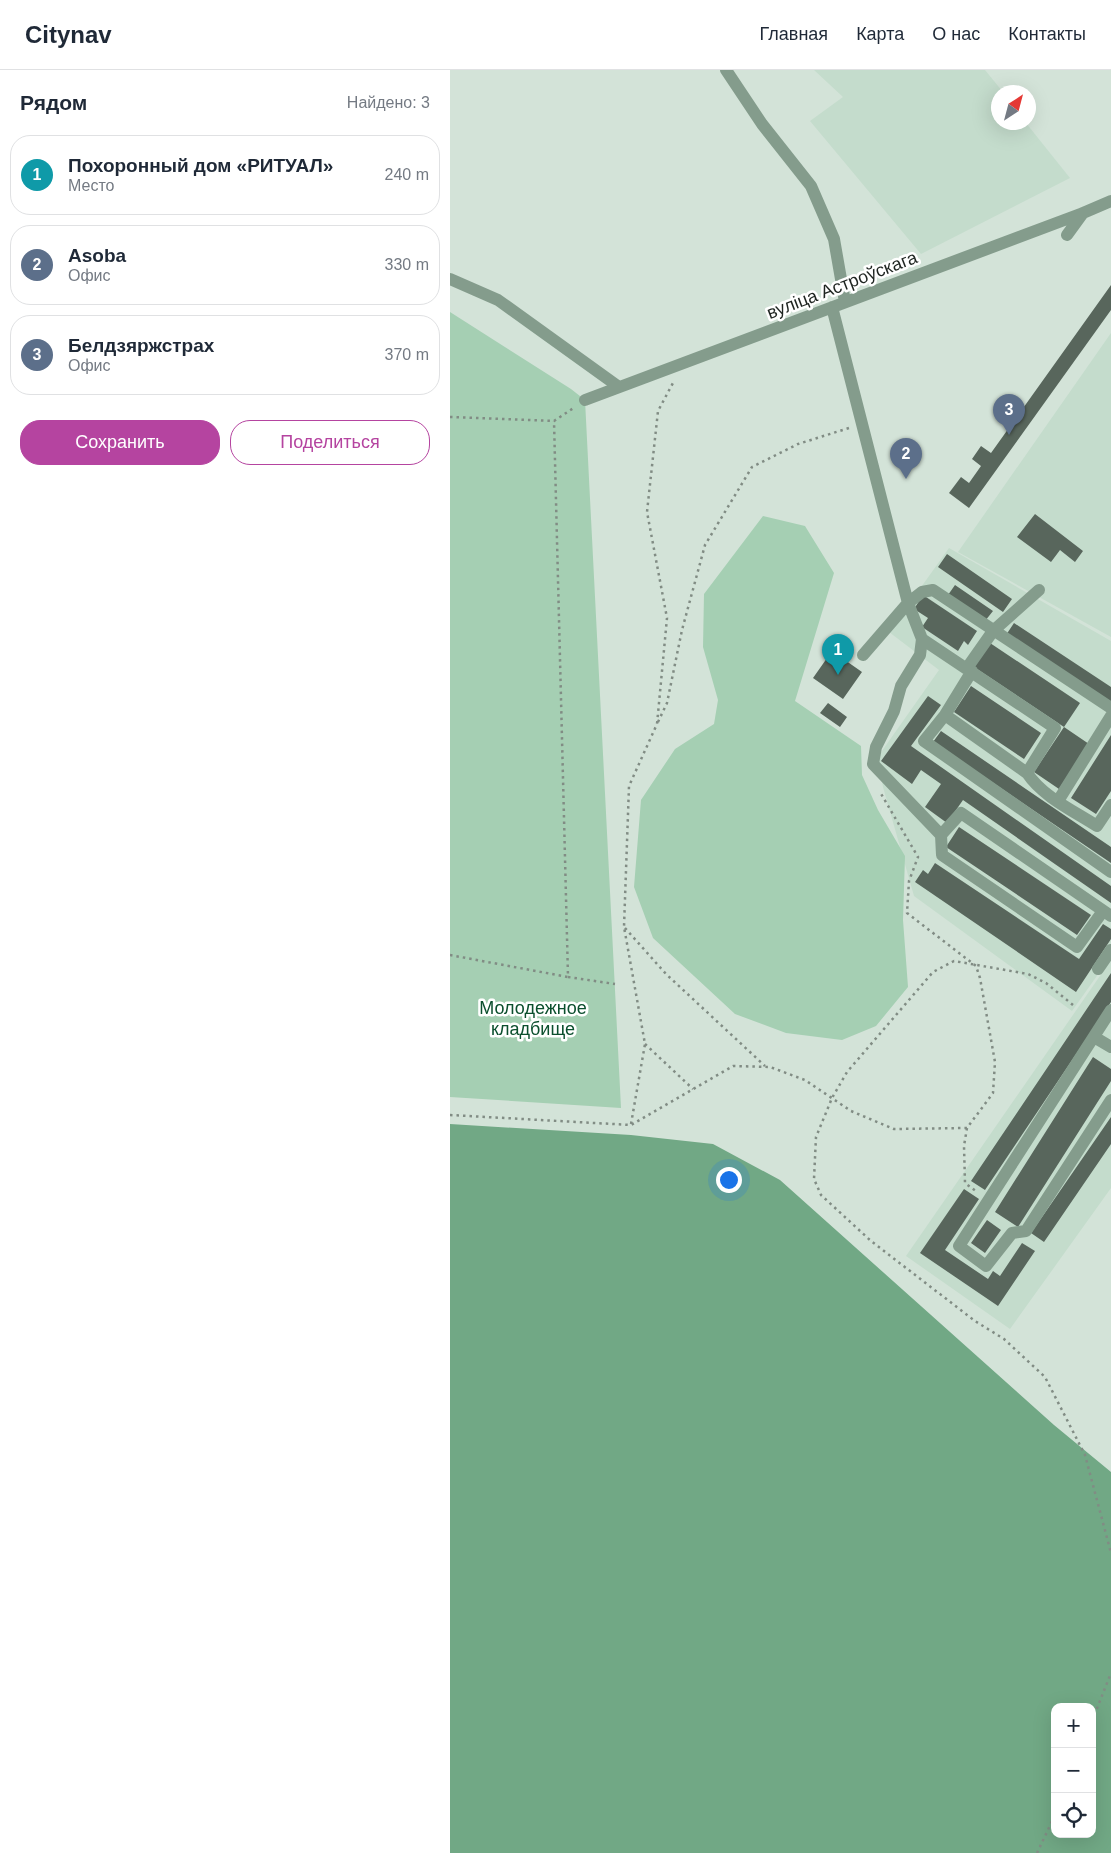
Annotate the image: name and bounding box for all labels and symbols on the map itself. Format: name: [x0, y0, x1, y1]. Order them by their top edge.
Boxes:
north arrow: [991, 85, 1036, 130]
street label: вуліца Астроўскага: [764, 247, 921, 323]
pin: 3: [993, 394, 1025, 435]
pin: 2: [890, 438, 922, 479]
pin: 1: [822, 634, 854, 675]
park label: Молодежное кладбище: [479, 998, 587, 1039]
your location: [716, 1167, 742, 1193]

